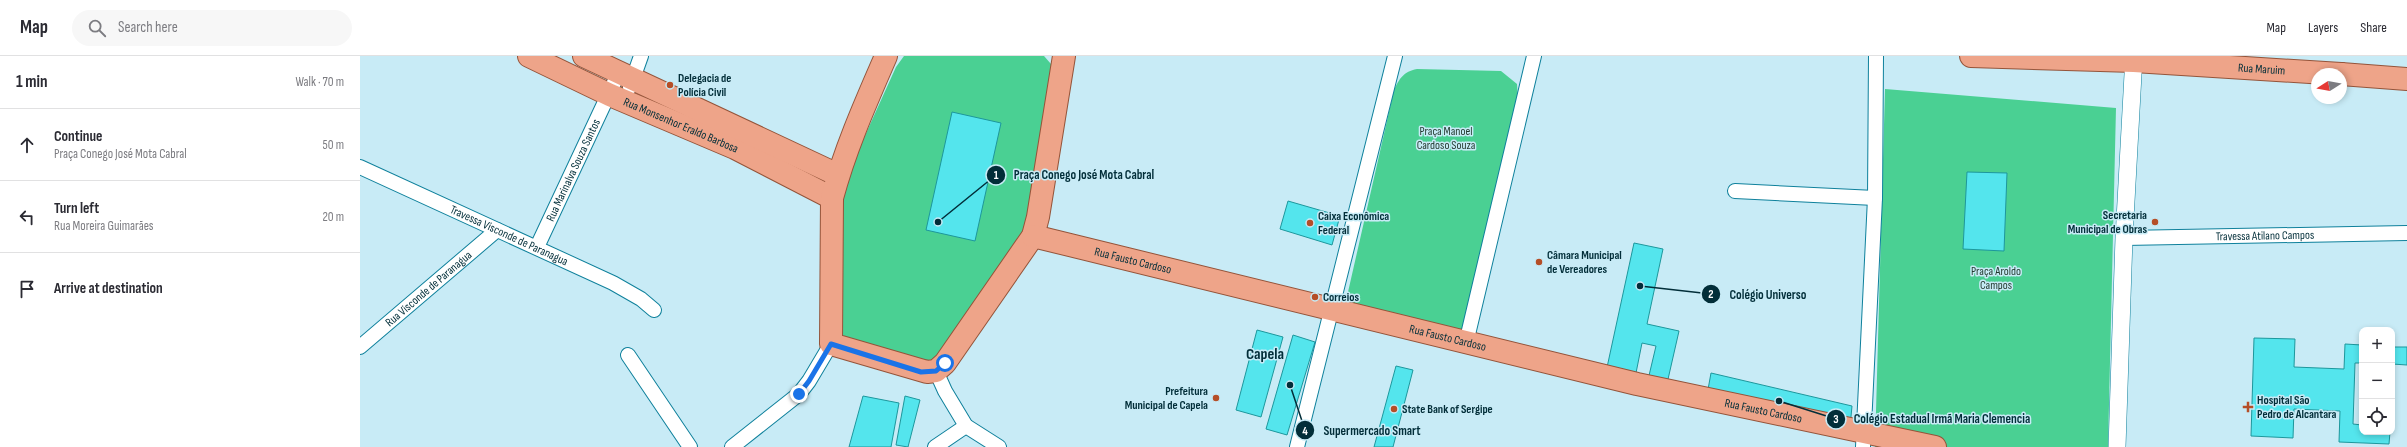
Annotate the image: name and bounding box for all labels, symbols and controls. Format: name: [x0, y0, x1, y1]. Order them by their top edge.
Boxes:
search box: [72, 10, 352, 46]
text: Map: [20, 16, 48, 39]
icon: search: [86, 17, 108, 39]
text: Search here: [118, 18, 178, 37]
text: Map: [2266, 19, 2286, 36]
text: Layers: [2308, 19, 2338, 36]
text: Share: [2360, 19, 2387, 36]
street label: Rua Maruim: [2238, 61, 2286, 79]
north arrow: [2311, 68, 2347, 104]
place label: Delegacia de Polícia Civil: [678, 71, 731, 100]
text: 1 min: [16, 72, 48, 92]
text: Walk · 70 m: [295, 74, 344, 90]
marker: Delegacia de Polícia Civil: [665, 80, 675, 90]
street label: Rua Monsenhor Eraldo Barbosa: [621, 95, 741, 157]
street label: Rua Marinalva Souza Santos: [543, 117, 604, 224]
park label: Praça Manoel Cardoso Souza: [1417, 124, 1476, 153]
text: Continue: [54, 127, 103, 146]
icon: ahead: [16, 134, 38, 156]
text: 50 m: [323, 137, 344, 153]
text: Praça Conego José Mota Cabral: [54, 146, 187, 162]
callout: Praça Conego José Mota Cabral: [986, 162, 1162, 187]
text: Praça Conego José Mota Cabral: [1014, 167, 1155, 183]
text: 1: [994, 168, 999, 183]
text: Turn left: [54, 199, 99, 218]
street label: Travessa Visconde de Paranagua: [447, 202, 571, 269]
icon: left: [16, 206, 38, 228]
place label: Secretaria Municipal de Obras: [2068, 208, 2147, 237]
text: 20 m: [322, 209, 344, 225]
place label: Caixa Econômica Federal: [1318, 209, 1389, 238]
marker: Secretaria Municipal de Obras: [2150, 217, 2160, 227]
text: Rua Moreira Guimarães: [54, 218, 154, 234]
marker: Caixa Econômica Federal: [1305, 218, 1315, 228]
street label: Travessa Atilano Campos: [2216, 228, 2314, 244]
street label: Rua Fausto Cardoso: [1093, 244, 1173, 278]
street label: Rua Visconde de Paranagua: [382, 248, 475, 330]
place label: Câmara Municipal de Vereadores: [1547, 248, 1622, 277]
marker: Câmara Municipal de Vereadores: [1534, 257, 1544, 267]
park label: Praça Aroldo Campos: [1971, 264, 2021, 293]
icon: arrive: [16, 278, 38, 300]
text: Arrive at destination: [54, 279, 163, 298]
callout: Colégio Universo: [1701, 282, 1814, 307]
text: 2: [1708, 287, 1714, 302]
text: Colégio Universo: [1730, 287, 1807, 303]
place label: Correios: [1323, 290, 1359, 305]
marker: Correios: [1310, 292, 1320, 302]
street label: Rua Fausto Cardoso: [1408, 321, 1488, 355]
map controls: [2359, 327, 2395, 435]
button: +: [2359, 327, 2395, 363]
district label: Capela: [1246, 345, 1284, 364]
route start: [936, 354, 954, 372]
button: −: [2359, 363, 2395, 399]
place label: Prefeitura Municipal de Capela: [1125, 384, 1208, 413]
route end: [790, 385, 808, 403]
marker: Prefeitura Municipal de Capela: [1211, 393, 1221, 403]
place label: Hospital São Pedro de Alcantara: [2257, 393, 2337, 422]
street label: Rua Fausto Cardoso: [1723, 396, 1803, 427]
button: locate: [2359, 399, 2395, 435]
marker: Hospital São Pedro de Alcantara: [2242, 401, 2254, 413]
place label: State Bank of Sergipe: [1402, 402, 1493, 417]
marker: State Bank of Sergipe: [1389, 404, 1399, 414]
callout: Colégio Estadual Irmã Maria Clemencia: [1826, 406, 2039, 431]
text: Colégio Estadual Irmã Maria Clemencia: [1854, 411, 2030, 427]
text: 3: [1833, 412, 1839, 427]
callout: Supermercado Smart: [1295, 418, 1428, 443]
text: Supermercado Smart: [1323, 423, 1421, 439]
text: 4: [1302, 424, 1308, 439]

